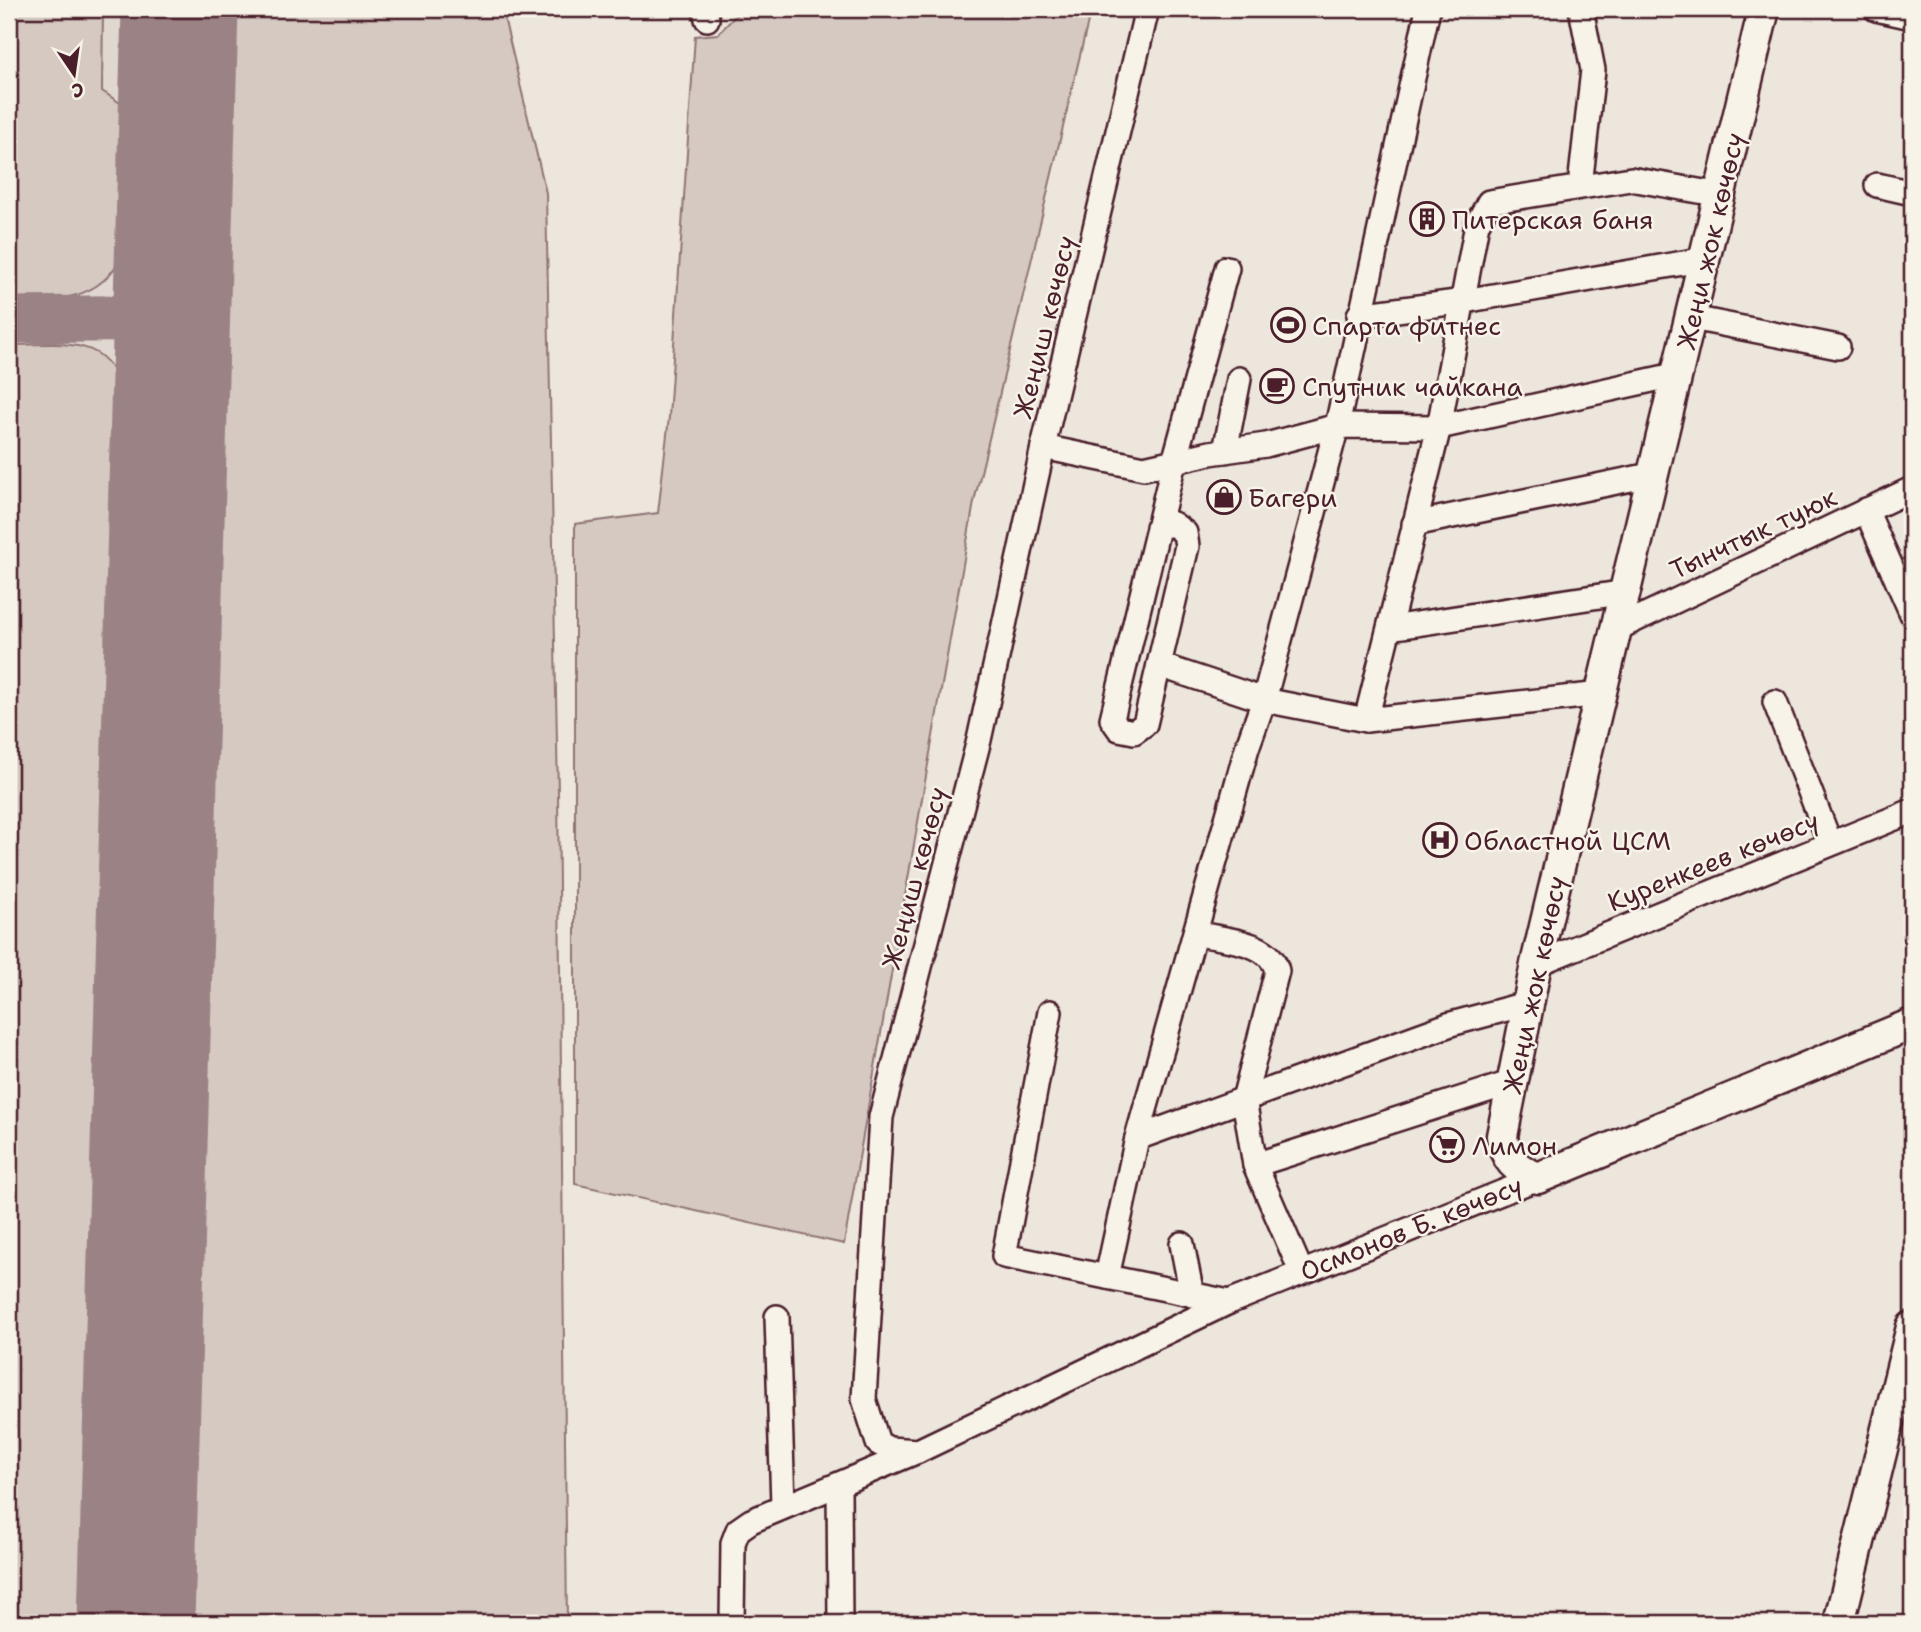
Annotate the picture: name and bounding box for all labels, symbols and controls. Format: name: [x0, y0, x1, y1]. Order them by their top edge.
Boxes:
north arrow: [38, 38, 108, 108]
text: С: [69, 77, 86, 104]
street label: Жеңи жок көчөсү: [1668, 129, 1752, 353]
building icon: Питерская баня: [1408, 200, 1446, 238]
place label: Питерская баня: [1452, 202, 1654, 237]
street label: Жеңиш көчөсү: [1004, 232, 1084, 422]
sports icon: Спарта фитнес: [1269, 306, 1307, 344]
place label: Спарта фитнес: [1312, 308, 1501, 343]
cafe icon: Спутник чайкана: [1258, 367, 1296, 405]
place label: Спутник чайкана: [1302, 369, 1523, 404]
shop icon: Багери: [1205, 478, 1243, 516]
street label: Тынчтык туюк: [1664, 479, 1842, 587]
place label: Багери: [1248, 480, 1337, 515]
street label: Жеңиш көчөсү: [873, 783, 955, 973]
street label: Куренкеев көчөсү: [1602, 803, 1824, 919]
hospital icon: Областной ЦСМ: [1421, 821, 1459, 859]
place label: Областной ЦСМ: [1464, 823, 1671, 858]
street label: Жеңи жок көчөсү: [1494, 873, 1574, 1097]
supermarket icon: Лимон: [1428, 1126, 1466, 1164]
place label: Лимон: [1472, 1128, 1557, 1163]
street label: Осмонов Б. көчөсү: [1295, 1167, 1527, 1289]

